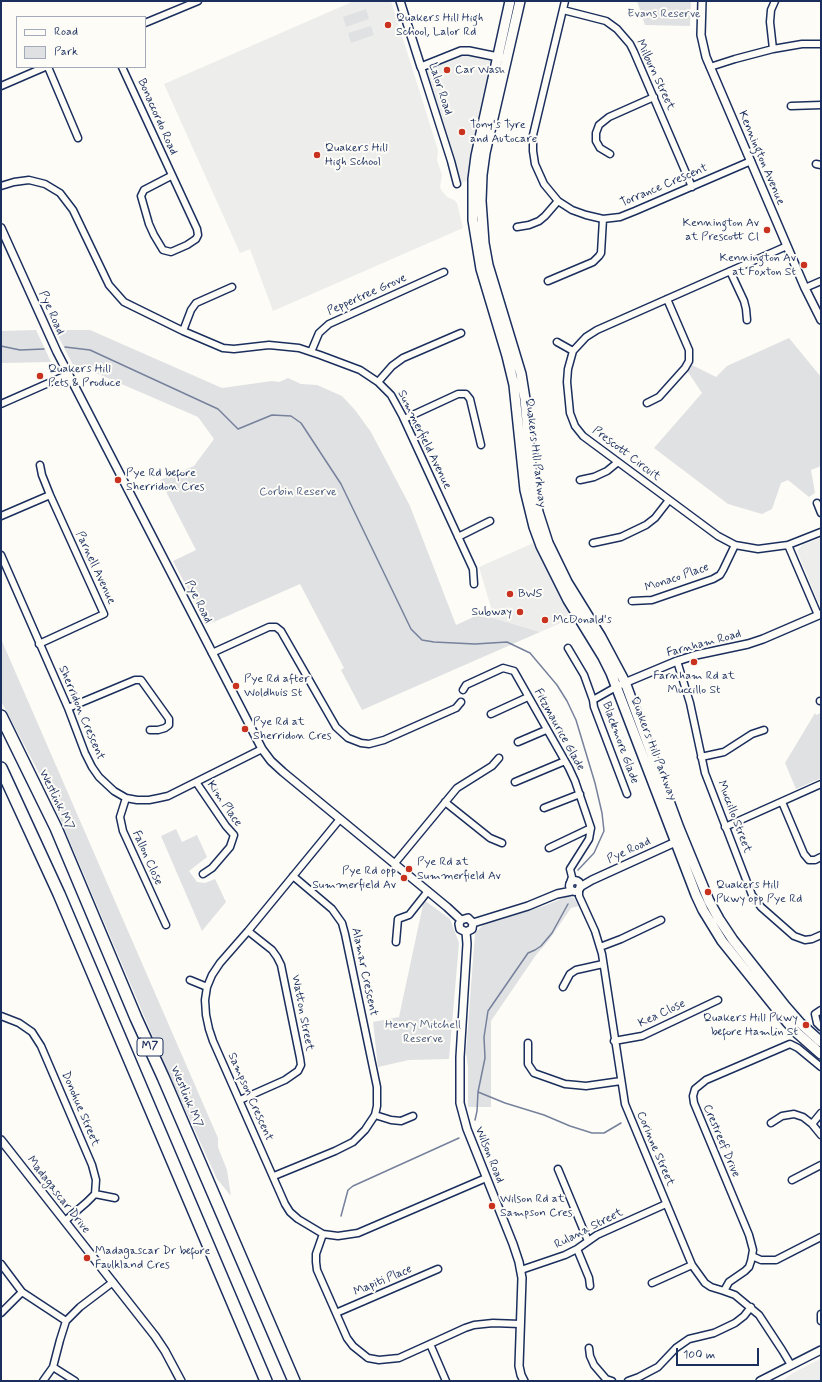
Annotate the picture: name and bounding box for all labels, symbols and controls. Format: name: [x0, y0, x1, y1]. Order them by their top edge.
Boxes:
park label: Evans Reserve: [627, 7, 701, 21]
place label: Quakers Hill High School, Lalor Rd: [396, 11, 483, 39]
legend: [16, 16, 146, 68]
marker: Quakers Hill High School, Lalor Rd: [383, 20, 393, 30]
text: Road: [54, 24, 78, 40]
street label: Milburn Street: [632, 37, 678, 113]
text: Park: [54, 44, 78, 60]
street label: Lalor Road: [425, 61, 455, 117]
place label: Car Wash: [455, 63, 505, 77]
marker: Car Wash: [442, 65, 452, 75]
street label: Bonaccordo Road: [134, 76, 180, 158]
street label: Kennington Avenue: [735, 109, 787, 207]
place label: Tony's Tyre and Autocare: [470, 118, 537, 146]
marker: Tony's Tyre and Autocare: [457, 127, 467, 137]
place label: Quakers Hill High School: [325, 141, 388, 169]
marker: Quakers Hill High School: [312, 150, 322, 160]
street label: Torrance Crescent: [618, 161, 710, 211]
place label: Kennington Av at Prescott Cl: [682, 216, 759, 244]
marker: Kennington Av at Prescott Cl: [762, 225, 772, 235]
place label: Kennington Av at Foxton St: [719, 251, 796, 279]
marker: Kennington Av at Foxton St: [799, 260, 809, 270]
street label: Peppertree Grove: [325, 271, 409, 319]
street label: Pye Road: [35, 289, 67, 337]
place label: Quakers Hill Pets & Produce: [48, 362, 121, 390]
marker: Quakers Hill Pets & Produce: [35, 371, 45, 381]
street label: Summerfield Avenue: [394, 388, 454, 492]
street label: Quakers Hill Parkway: [521, 398, 549, 508]
street label: Prescott Circuit: [589, 424, 663, 484]
place label: Pye Rd before Sherridon Cres: [126, 466, 205, 494]
marker: Pye Rd before Sherridon Cres: [113, 475, 123, 485]
park label: Corbin Reserve: [259, 485, 337, 499]
street label: Parnell Avenue: [72, 529, 118, 607]
street label: Monaco Place: [643, 560, 711, 596]
street label: Pye Road: [181, 578, 215, 626]
place label: BWS: [518, 587, 542, 601]
marker: BWS: [505, 589, 515, 599]
place label: Subway: [472, 605, 512, 619]
marker: Subway: [515, 607, 525, 617]
place label: McDonald's: [553, 613, 612, 627]
marker: McDonald's: [540, 615, 550, 625]
street label: Farnham Road: [665, 627, 743, 661]
marker: Farnham Rd at Muccillo St: [689, 657, 699, 667]
street label: Sherridon Crescent: [55, 664, 107, 762]
place label: Farnham Rd at Muccillo St: [653, 669, 735, 697]
place label: Pye Rd after Woldhuis St: [244, 672, 310, 700]
marker: Pye Rd after Woldhuis St: [231, 681, 241, 691]
street label: Fitzmaurice Glade: [530, 686, 588, 774]
street label: Quakers Hill Parkway: [627, 695, 679, 803]
street label: Blackmore Glade: [598, 700, 642, 786]
place label: Pye Rd at Sherridon Cres: [253, 715, 332, 743]
marker: Pye Rd at Sherridon Cres: [240, 724, 250, 734]
street label: Westlink M7: [35, 767, 77, 833]
street label: Kim Place: [203, 778, 245, 830]
street label: Muccillo Street: [714, 779, 754, 855]
street label: Fallon Close: [129, 828, 165, 888]
street label: Pye Road: [605, 835, 653, 867]
place label: Pye Rd at Summerfield Av: [417, 855, 501, 883]
place label: Pye Rd opp Summerfield Av: [312, 864, 396, 892]
marker: Pye Rd at Summerfield Av: [404, 864, 414, 874]
marker: Pye Rd opp Summerfield Av: [399, 873, 409, 883]
place label: Quakers Hill Pkwy opp Pye Rd: [716, 878, 802, 906]
marker: Quakers Hill Pkwy opp Pye Rd: [703, 887, 713, 897]
street label: Alamar Crescent: [348, 926, 380, 1018]
street label: Watton Street: [288, 974, 316, 1052]
street label: Kea Close: [636, 997, 688, 1031]
place label: Quakers Hill Pkwy before Hamlin St: [703, 1011, 798, 1039]
park label: Henry Mitchell Reserve: [385, 1018, 461, 1046]
marker: Quakers Hill Pkwy before Hamlin St: [801, 1020, 811, 1030]
road number: M7: [137, 1038, 163, 1056]
street label: Sampson Crescent: [224, 1051, 276, 1143]
street label: Westlink M7: [167, 1064, 205, 1130]
street label: Donohue Street: [58, 1069, 102, 1149]
street label: Crestreef Drive: [699, 1102, 743, 1180]
street label: Corinne Street: [633, 1109, 677, 1189]
street label: Wilson Road: [471, 1125, 507, 1185]
street label: Madagascar Drive: [23, 1153, 93, 1237]
place label: Wilson Rd at Sampson Cres: [500, 1192, 573, 1220]
marker: Wilson Rd at Sampson Cres: [487, 1201, 497, 1211]
street label: Rulana Street: [552, 1206, 626, 1252]
place label: Madagascar Dr before Faulkland Cres: [95, 1244, 210, 1272]
marker: Madagascar Dr before Faulkland Cres: [82, 1253, 92, 1263]
street label: Mapiti Place: [352, 1262, 414, 1300]
scale bar: [678, 1340, 761, 1366]
text: 100 m: [683, 1347, 715, 1363]

